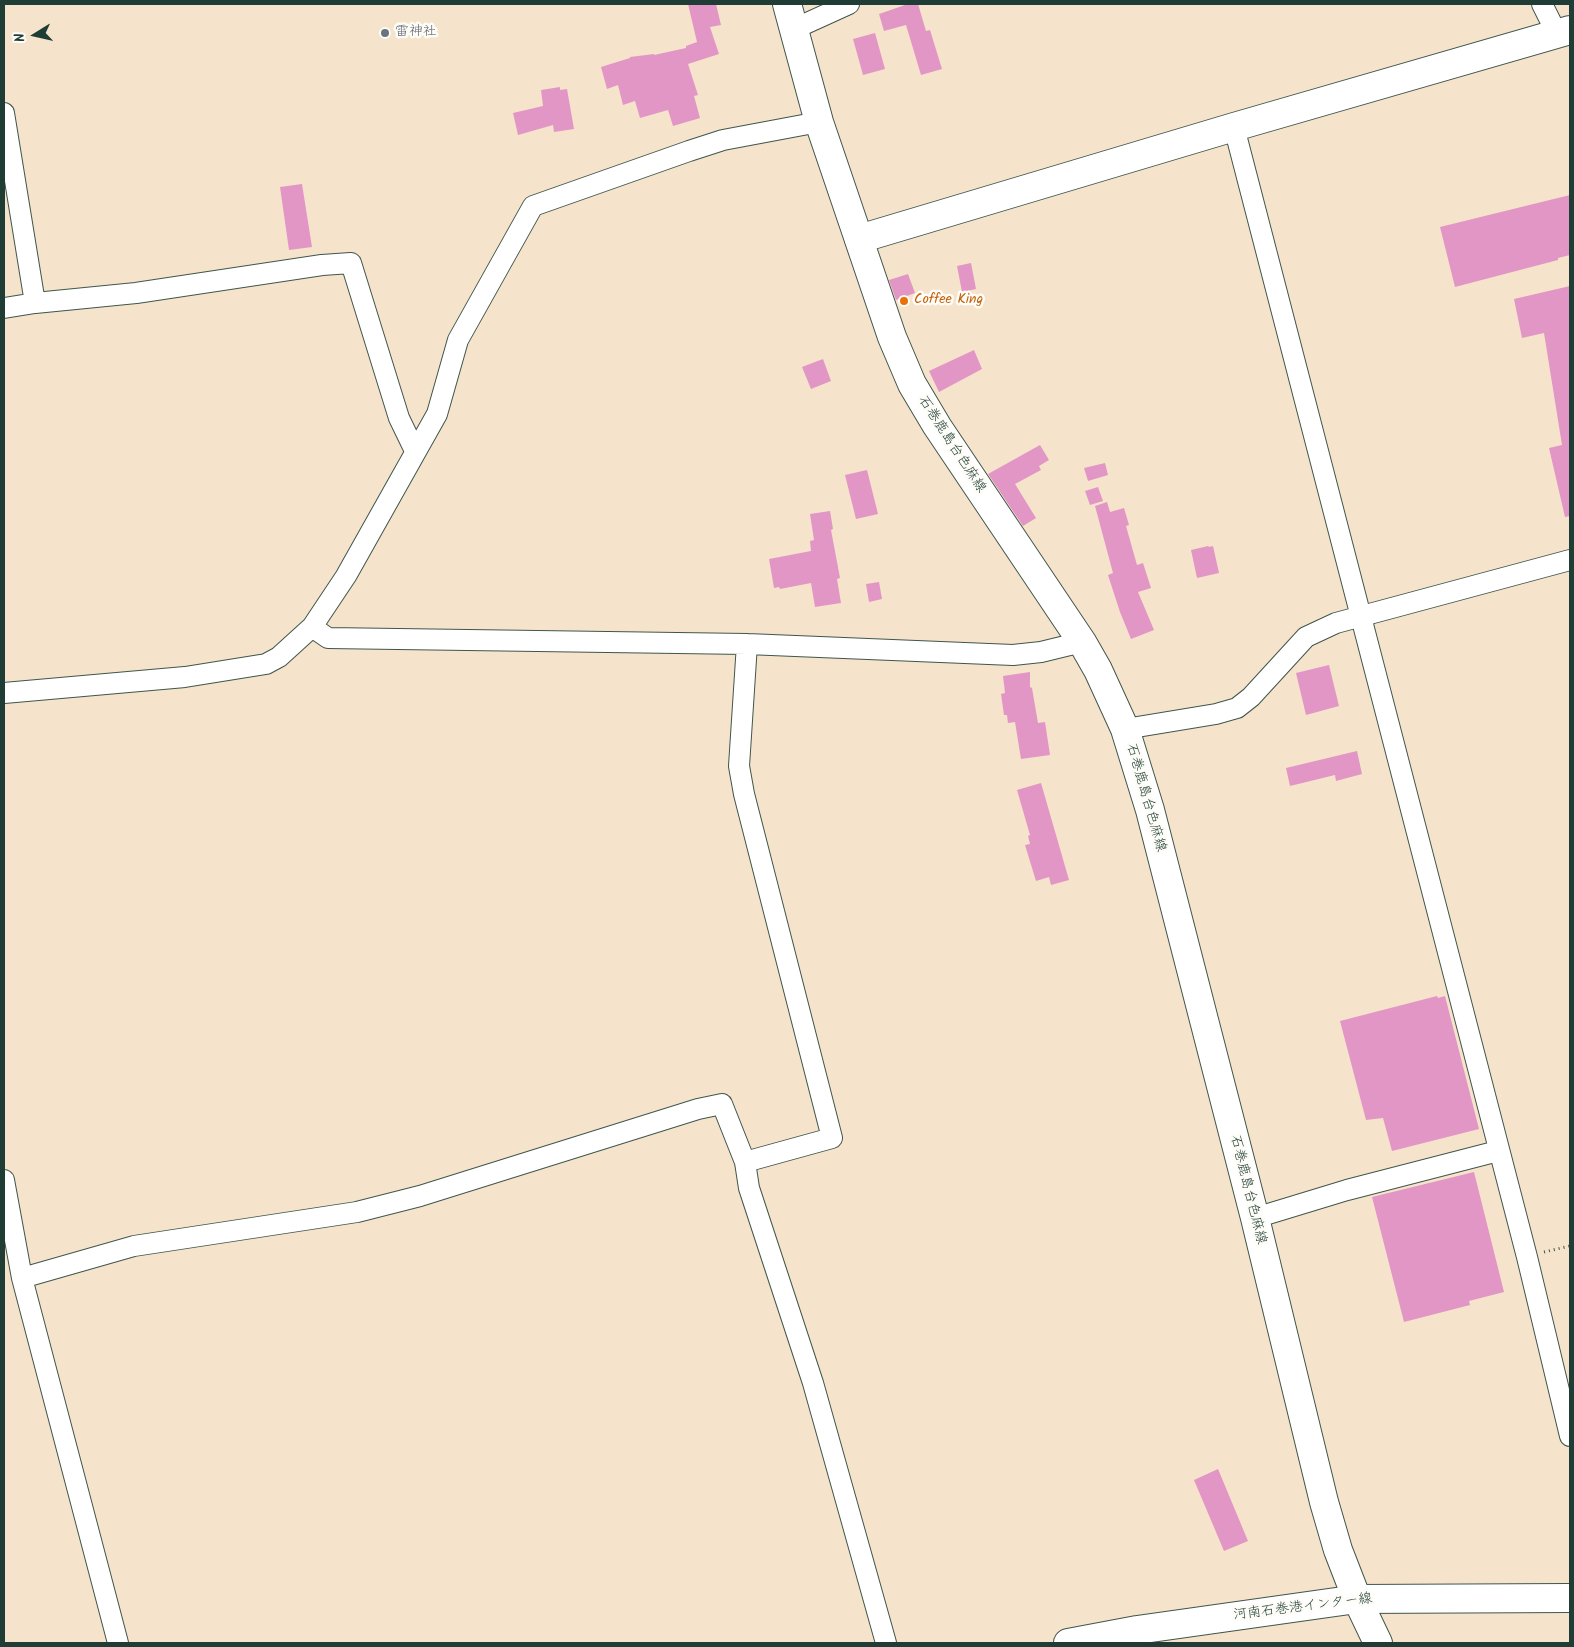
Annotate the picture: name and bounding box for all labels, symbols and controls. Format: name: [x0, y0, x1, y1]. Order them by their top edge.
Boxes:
north arrow: [10, 10, 60, 60]
place label: 雷神社: [395, 25, 437, 41]
marker: 雷神社: [379, 27, 391, 39]
text: N: [9, 31, 32, 44]
place label: Coffee King: [914, 293, 983, 309]
marker: Coffee King: [898, 295, 910, 307]
street label: 石巻鹿島台色麻線: [913, 393, 989, 497]
street label: 石巻鹿島台色麻線: [1121, 742, 1169, 854]
street label: 石巻鹿島台色麻線: [1225, 1134, 1269, 1246]
street label: 河南石巻港インター線: [1232, 1591, 1374, 1625]

